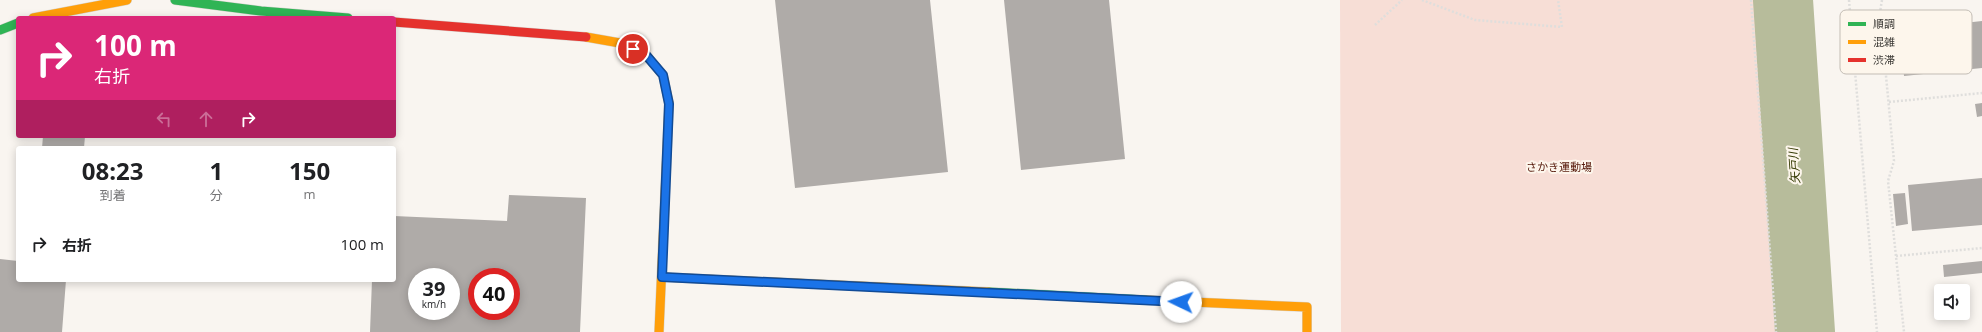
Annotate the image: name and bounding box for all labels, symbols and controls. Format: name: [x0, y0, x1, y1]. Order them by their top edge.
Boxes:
legend: [1840, 10, 1972, 74]
text: 順調: [1873, 16, 1895, 31]
text: 100 m: [94, 26, 177, 64]
icon: right: [28, 32, 80, 84]
pin: [616, 32, 650, 66]
text: 混雑: [1873, 34, 1895, 49]
icon: arrive: [622, 38, 644, 60]
text: 渋滞: [1873, 52, 1895, 67]
text: 右折: [94, 64, 130, 88]
icon: left: [153, 108, 175, 130]
icon: ahead: [195, 108, 217, 130]
icon: right: [237, 108, 259, 130]
water label: 矢戸川: [1784, 145, 1804, 185]
text: 08:23: [82, 154, 144, 187]
text: 1: [209, 154, 223, 187]
text: 150: [289, 154, 330, 187]
park label: さかき運動場: [1526, 159, 1592, 174]
text: m: [304, 185, 316, 203]
text: 到着: [100, 186, 126, 204]
text: 分: [210, 186, 223, 204]
icon: right: [28, 233, 50, 255]
text: 100 m: [340, 234, 384, 254]
text: 右折: [62, 235, 92, 255]
speed limit sign: 40: [468, 268, 520, 320]
text: 39: [423, 275, 445, 302]
position arrow: [1160, 281, 1202, 323]
map controls: [1934, 284, 1970, 320]
button: sound: [1934, 284, 1970, 320]
text: km/h: [422, 297, 446, 311]

